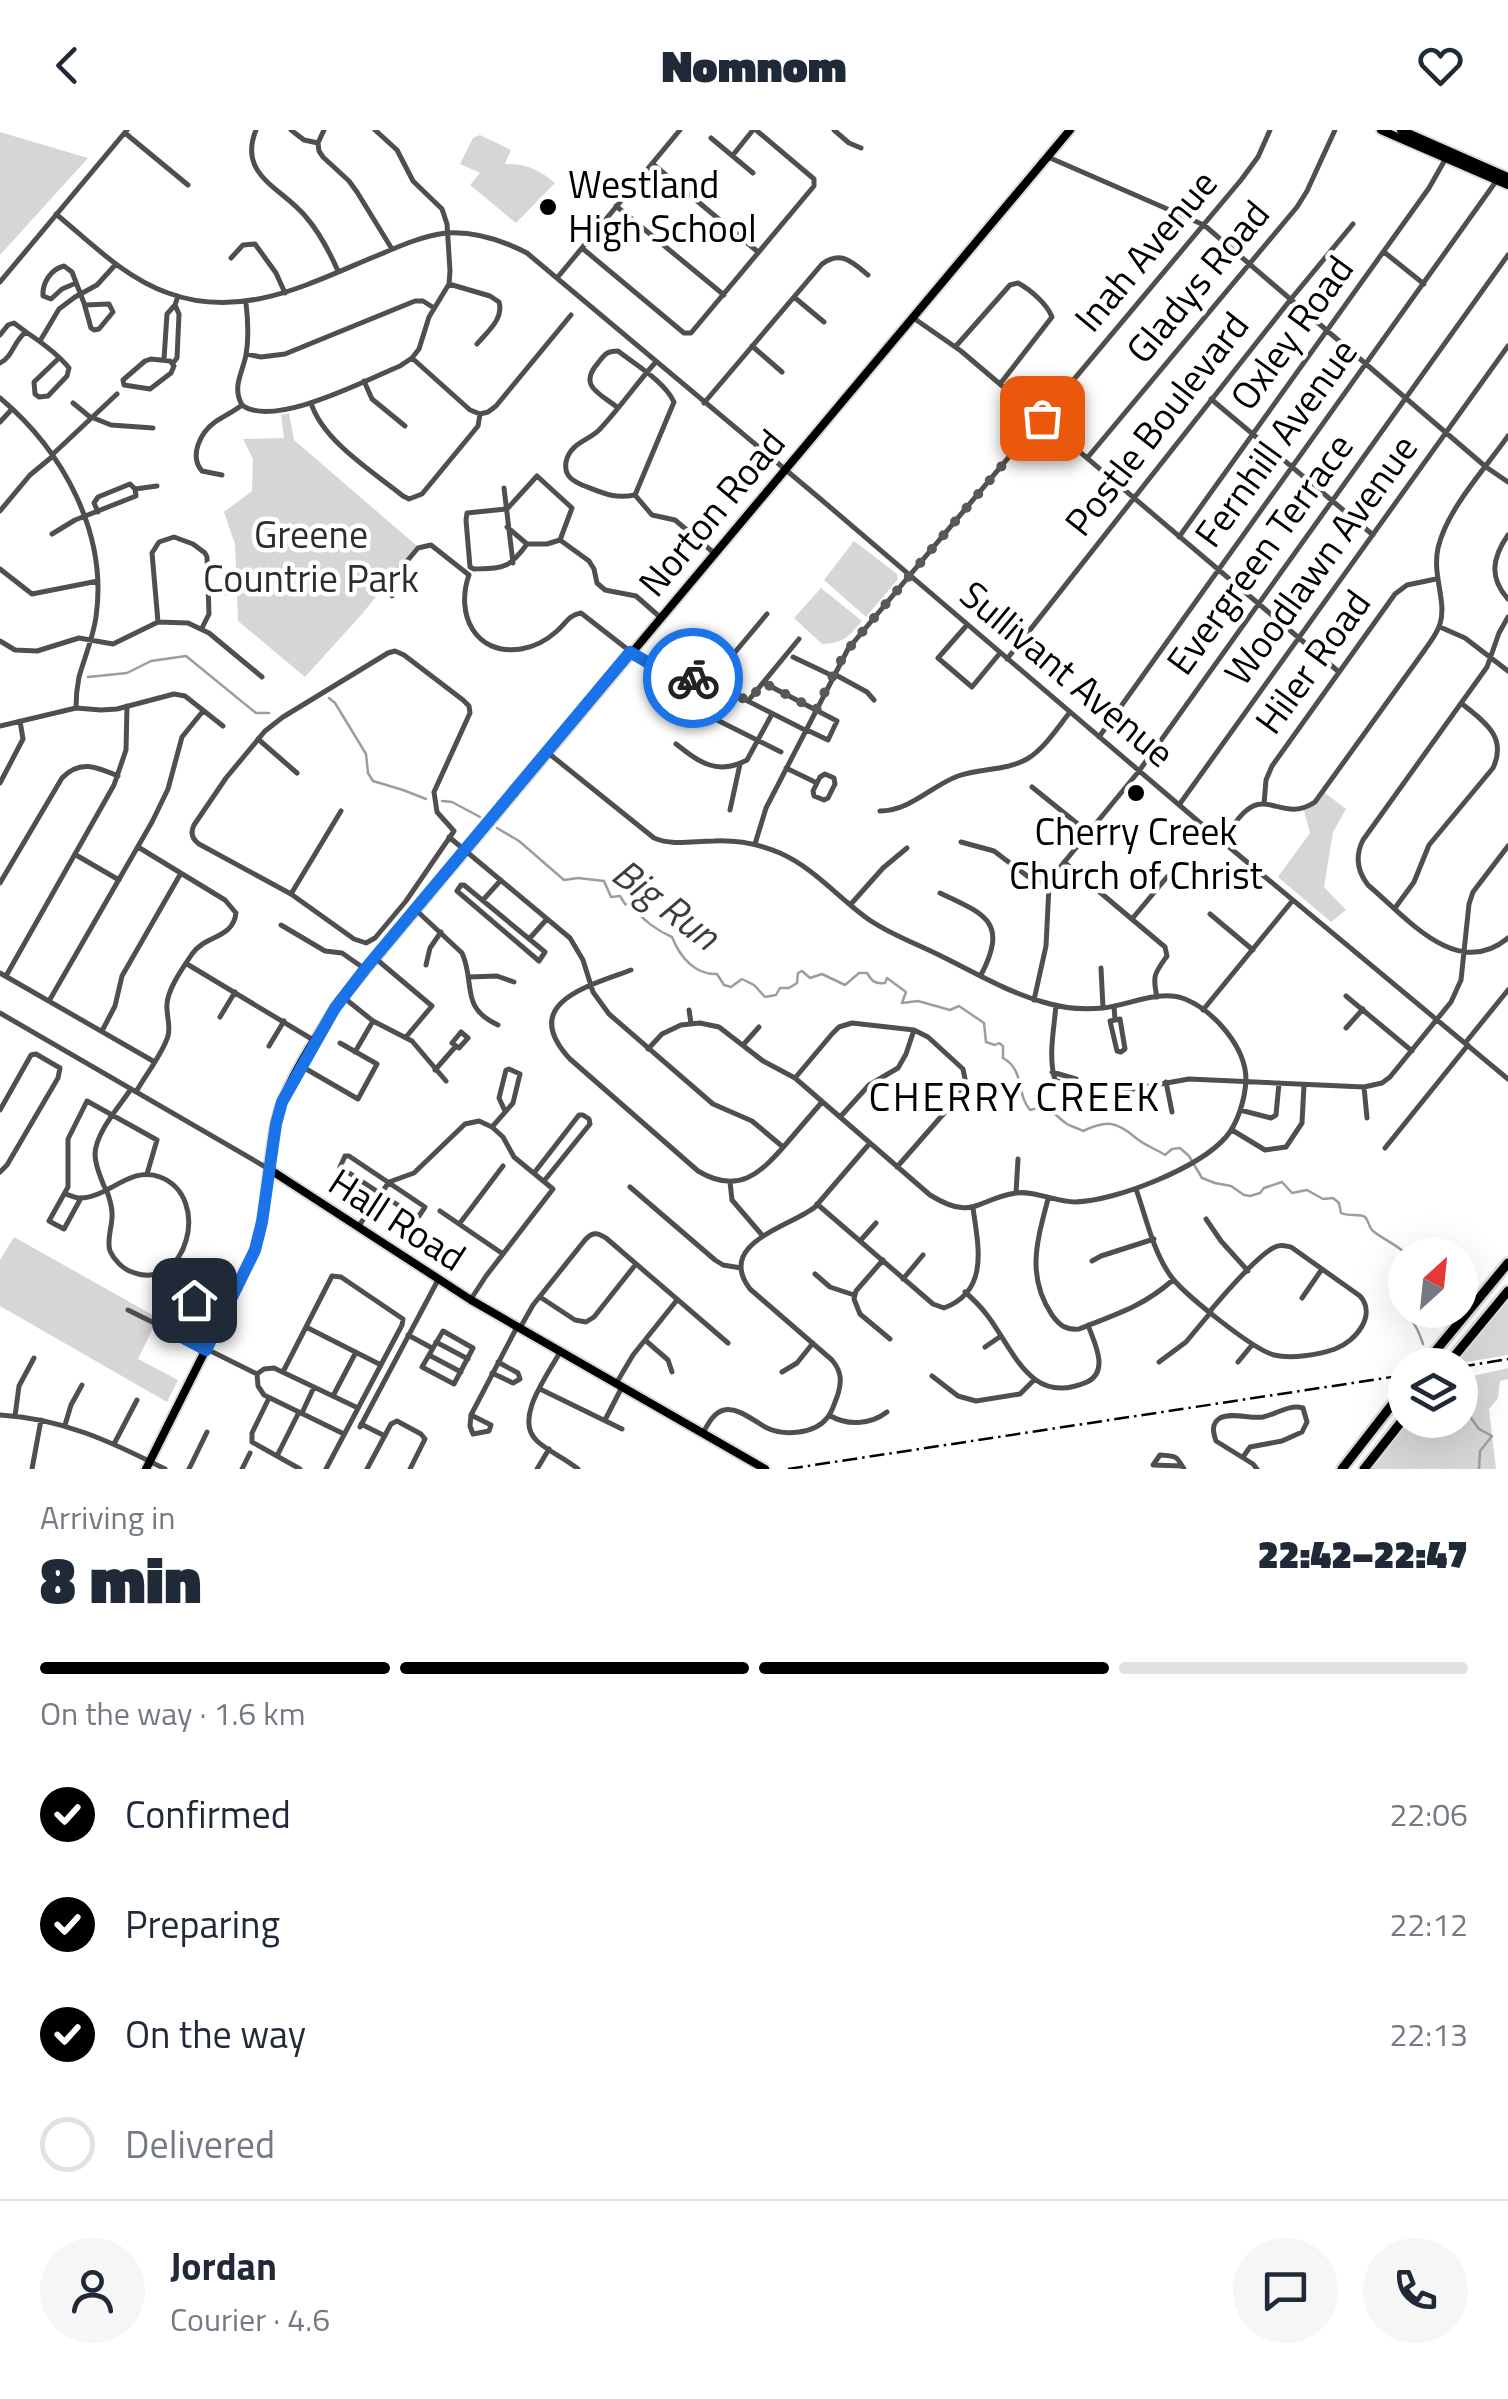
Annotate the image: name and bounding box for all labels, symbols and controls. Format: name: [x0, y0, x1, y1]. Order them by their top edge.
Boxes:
text: Nomnom: [661, 31, 847, 99]
icon: back: [40, 38, 95, 93]
icon: heart: [1413, 38, 1468, 93]
place label: Westland High School: [568, 155, 757, 257]
street label: Inah Avenue: [1060, 156, 1231, 344]
street label: Gladys Road: [1111, 187, 1283, 376]
marker: Westland High School: [537, 196, 559, 218]
street label: Oxley Road: [1215, 243, 1367, 422]
street label: Postle Boulevard: [1050, 299, 1262, 548]
street label: Fernhill Avenue: [1180, 326, 1371, 559]
pin: [1000, 376, 1085, 461]
icon: bag: [1015, 391, 1070, 446]
street label: Norton Road: [624, 416, 799, 609]
street label: Evergreen Terrace: [1151, 420, 1367, 686]
street label: Woodlawn Avenue: [1209, 422, 1431, 697]
park label: Greene Countrie Park: [203, 505, 419, 607]
street label: Sullivant Avenue: [948, 566, 1188, 780]
street label: Hiler Road: [1240, 577, 1384, 745]
courier: [643, 628, 743, 728]
icon: bike: [666, 651, 721, 706]
marker: Cherry Creek Church of Christ: [1125, 782, 1147, 804]
place label: Cherry Creek Church of Christ: [1009, 802, 1263, 904]
water label: Big Run: [600, 843, 734, 965]
district label: CHERRY CREEK: [868, 1066, 1162, 1127]
street label: Hall Road: [318, 1153, 477, 1285]
north arrow: [1388, 1238, 1478, 1328]
map controls: [1388, 1238, 1478, 1438]
pin: [152, 1258, 237, 1343]
icon: home: [167, 1273, 222, 1328]
button: layers: [1388, 1348, 1478, 1438]
text: Arriving in: [40, 1493, 176, 1541]
text: 22:42–22:47: [1258, 1525, 1468, 1583]
text: 8 min: [40, 1529, 201, 1628]
text: On the way · 1.6 km: [40, 1689, 305, 1737]
text: Confirmed: [125, 1785, 291, 1843]
icon: check: [40, 1787, 95, 1842]
text: 22:06: [1389, 1790, 1468, 1838]
text: Preparing: [125, 1895, 280, 1953]
icon: check: [40, 1897, 95, 1952]
text: 22:12: [1389, 1900, 1468, 1948]
text: On the way: [125, 2005, 306, 2063]
icon: check: [40, 2007, 95, 2062]
text: 22:13: [1389, 2010, 1468, 2058]
text: Delivered: [125, 2115, 275, 2173]
text: Jordan: [170, 2237, 277, 2295]
button: person: [40, 2238, 145, 2343]
button: chat: [1233, 2238, 1338, 2343]
button: phone: [1363, 2238, 1468, 2343]
text: Courier · 4.6: [170, 2295, 330, 2343]

